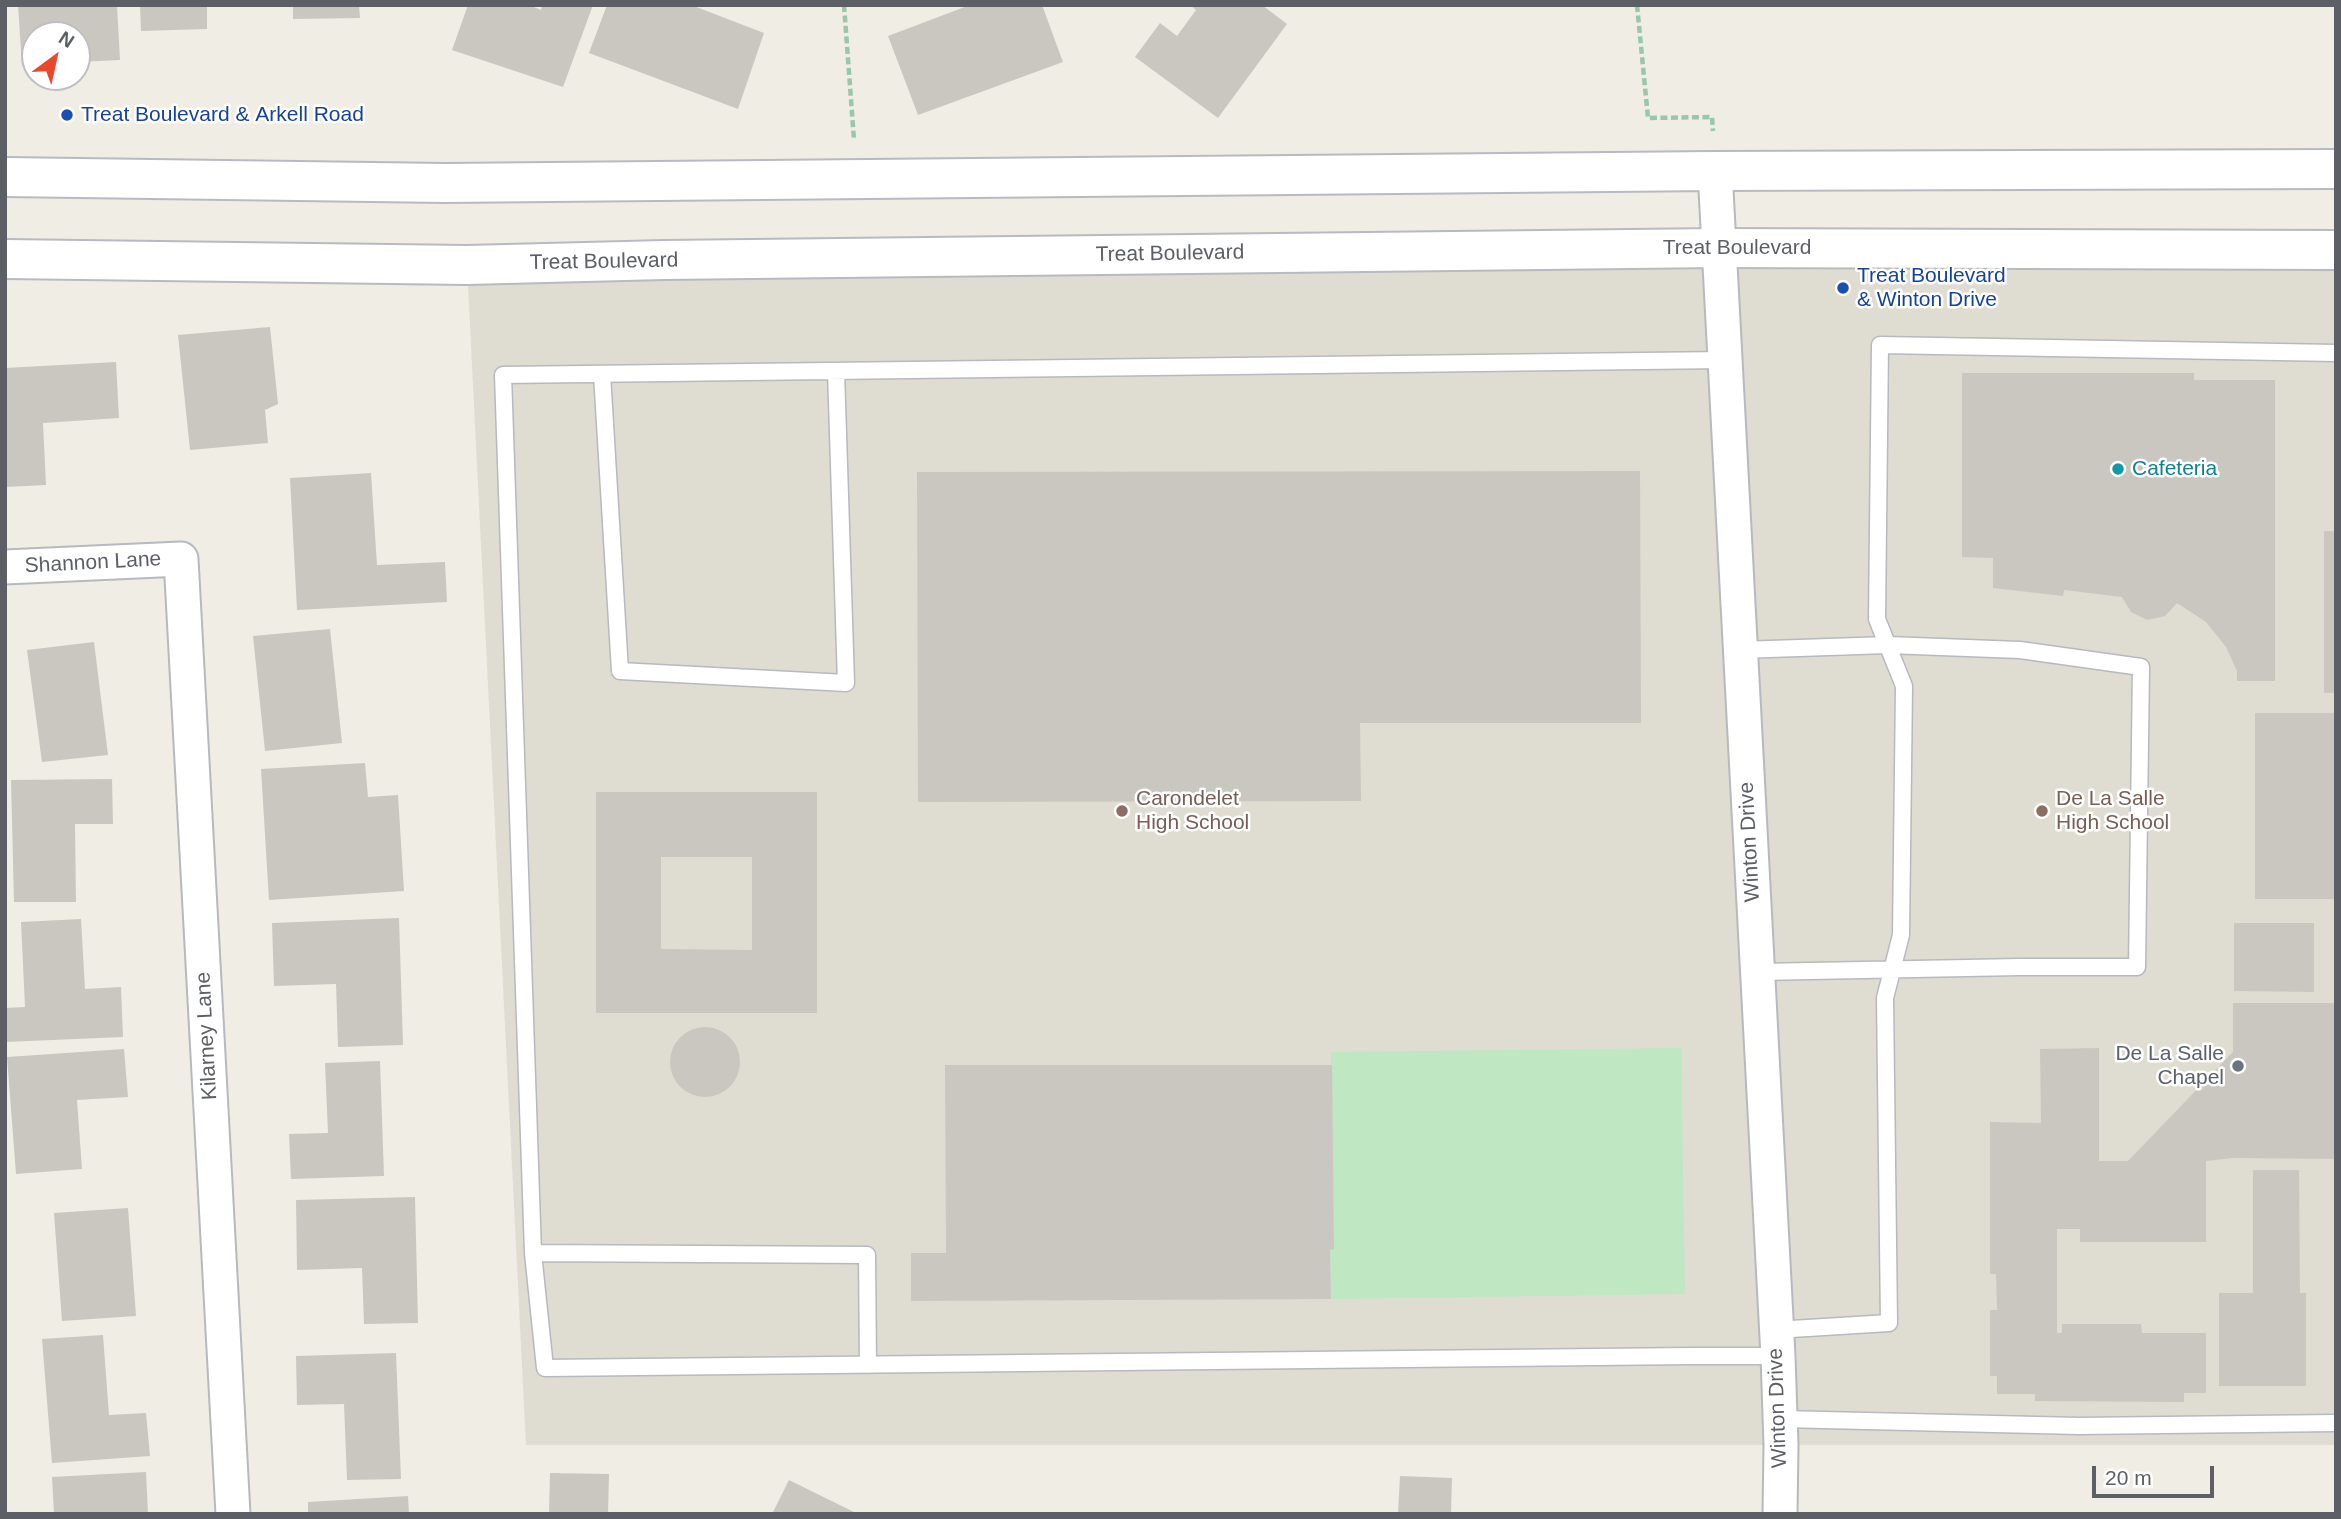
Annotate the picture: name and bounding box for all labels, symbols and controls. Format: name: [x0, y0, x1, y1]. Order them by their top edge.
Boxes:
north arrow: [21, 21, 91, 91]
text: N: [55, 27, 78, 52]
place label: Treat Boulevard & Arkell Road: [81, 102, 364, 128]
marker: Treat Boulevard & Arkell Road: [59, 107, 75, 123]
street label: Treat Boulevard: [1663, 235, 1811, 261]
street label: Treat Boulevard: [1095, 240, 1245, 268]
street label: Treat Boulevard: [529, 248, 679, 276]
place label: Treat Boulevard & Winton Drive: [1857, 263, 2006, 313]
marker: Treat Boulevard & Winton Drive: [1835, 280, 1851, 296]
place label: Cafeteria: [2132, 456, 2217, 482]
marker: Cafeteria: [2110, 461, 2126, 477]
street label: Shannon Lane: [24, 547, 162, 579]
street label: Winton Drive: [1734, 781, 1766, 903]
place label: Carondelet High School: [1136, 786, 1249, 836]
place label: De La Salle High School: [2056, 786, 2169, 836]
marker: Carondelet High School: [1114, 803, 1130, 819]
marker: De La Salle High School: [2034, 803, 2050, 819]
street label: Kilarney Lane: [191, 971, 223, 1101]
place label: De La Salle Chapel: [2115, 1041, 2224, 1091]
marker: De La Salle Chapel: [2230, 1058, 2246, 1074]
street label: Winton Drive: [1763, 1347, 1793, 1469]
scale bar: [2096, 1452, 2218, 1496]
text: 20 m: [2105, 1466, 2152, 1489]

